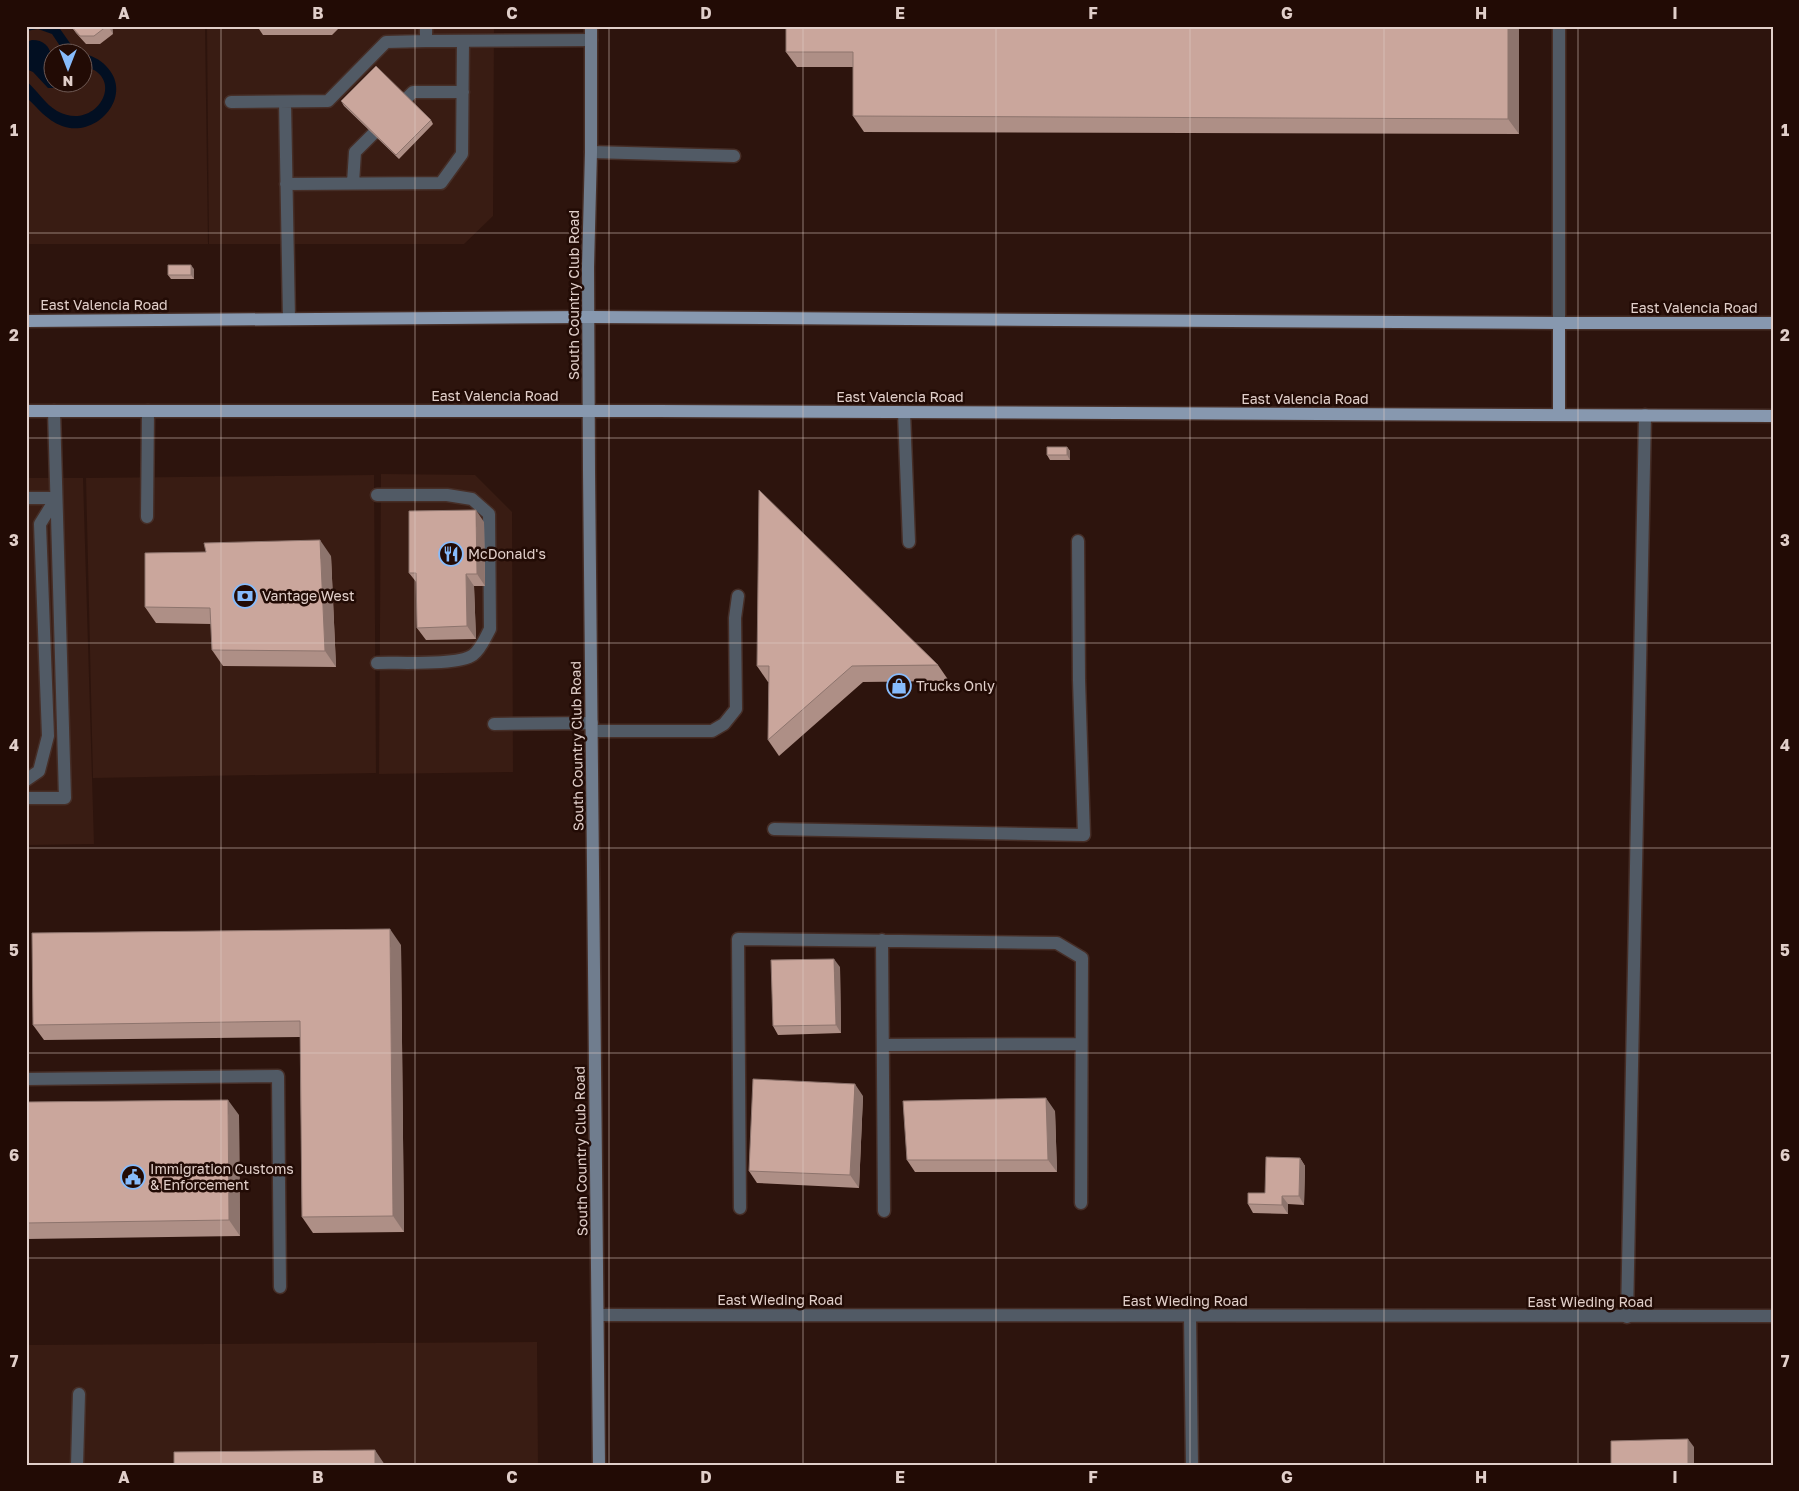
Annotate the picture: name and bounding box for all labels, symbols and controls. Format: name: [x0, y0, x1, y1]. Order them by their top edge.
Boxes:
text: A: [118, 3, 130, 23]
text: B: [312, 3, 324, 23]
text: C: [506, 3, 518, 23]
text: D: [700, 3, 712, 23]
text: E: [895, 3, 905, 23]
text: F: [1088, 3, 1098, 23]
text: G: [1281, 3, 1293, 23]
text: H: [1475, 3, 1487, 23]
text: I: [1672, 3, 1678, 23]
north arrow: [42, 42, 92, 92]
text: N: [63, 73, 73, 90]
text: 1: [10, 120, 18, 140]
text: 1: [1781, 120, 1789, 140]
street label: South Country Club Road: [565, 210, 582, 380]
street label: East Valencia Road: [40, 296, 168, 313]
street label: East Valencia Road: [1630, 299, 1758, 316]
text: 2: [9, 325, 19, 345]
text: 2: [1780, 325, 1790, 345]
street label: East Valencia Road: [431, 387, 559, 404]
street label: East Valencia Road: [836, 388, 964, 405]
street label: East Valencia Road: [1241, 390, 1369, 407]
text: 3: [9, 530, 19, 550]
text: 3: [1780, 530, 1790, 550]
restaurant icon: McDonald's: [438, 541, 464, 567]
place label: McDonald's: [468, 545, 546, 562]
bank icon: Vantage West: [232, 583, 258, 609]
place label: Vantage West: [262, 587, 355, 604]
street label: South Country Club Road: [567, 661, 586, 831]
shop icon: Trucks Only: [886, 673, 912, 699]
place label: Trucks Only: [916, 677, 995, 694]
text: 4: [9, 735, 19, 755]
text: 4: [1780, 735, 1790, 755]
text: 5: [9, 940, 19, 960]
text: 5: [1780, 940, 1790, 960]
street label: South Country Club Road: [571, 1066, 590, 1236]
text: 6: [9, 1145, 19, 1165]
text: 6: [1780, 1145, 1790, 1165]
place label: Immigration Customs & Enforcement: [150, 1160, 294, 1193]
public building icon: Immigration Customs & Enforcement: [120, 1164, 146, 1190]
street label: East Wieding Road: [717, 1291, 843, 1308]
street label: East Wieding Road: [1122, 1292, 1248, 1309]
street label: East Wieding Road: [1527, 1293, 1653, 1310]
text: 7: [10, 1351, 19, 1371]
text: 7: [1781, 1351, 1790, 1371]
text: A: [118, 1467, 130, 1487]
text: B: [312, 1467, 324, 1487]
text: C: [506, 1467, 518, 1487]
text: D: [700, 1467, 712, 1487]
text: E: [895, 1467, 905, 1487]
text: F: [1088, 1467, 1098, 1487]
text: G: [1281, 1467, 1293, 1487]
text: H: [1475, 1467, 1487, 1487]
text: I: [1672, 1467, 1678, 1487]

